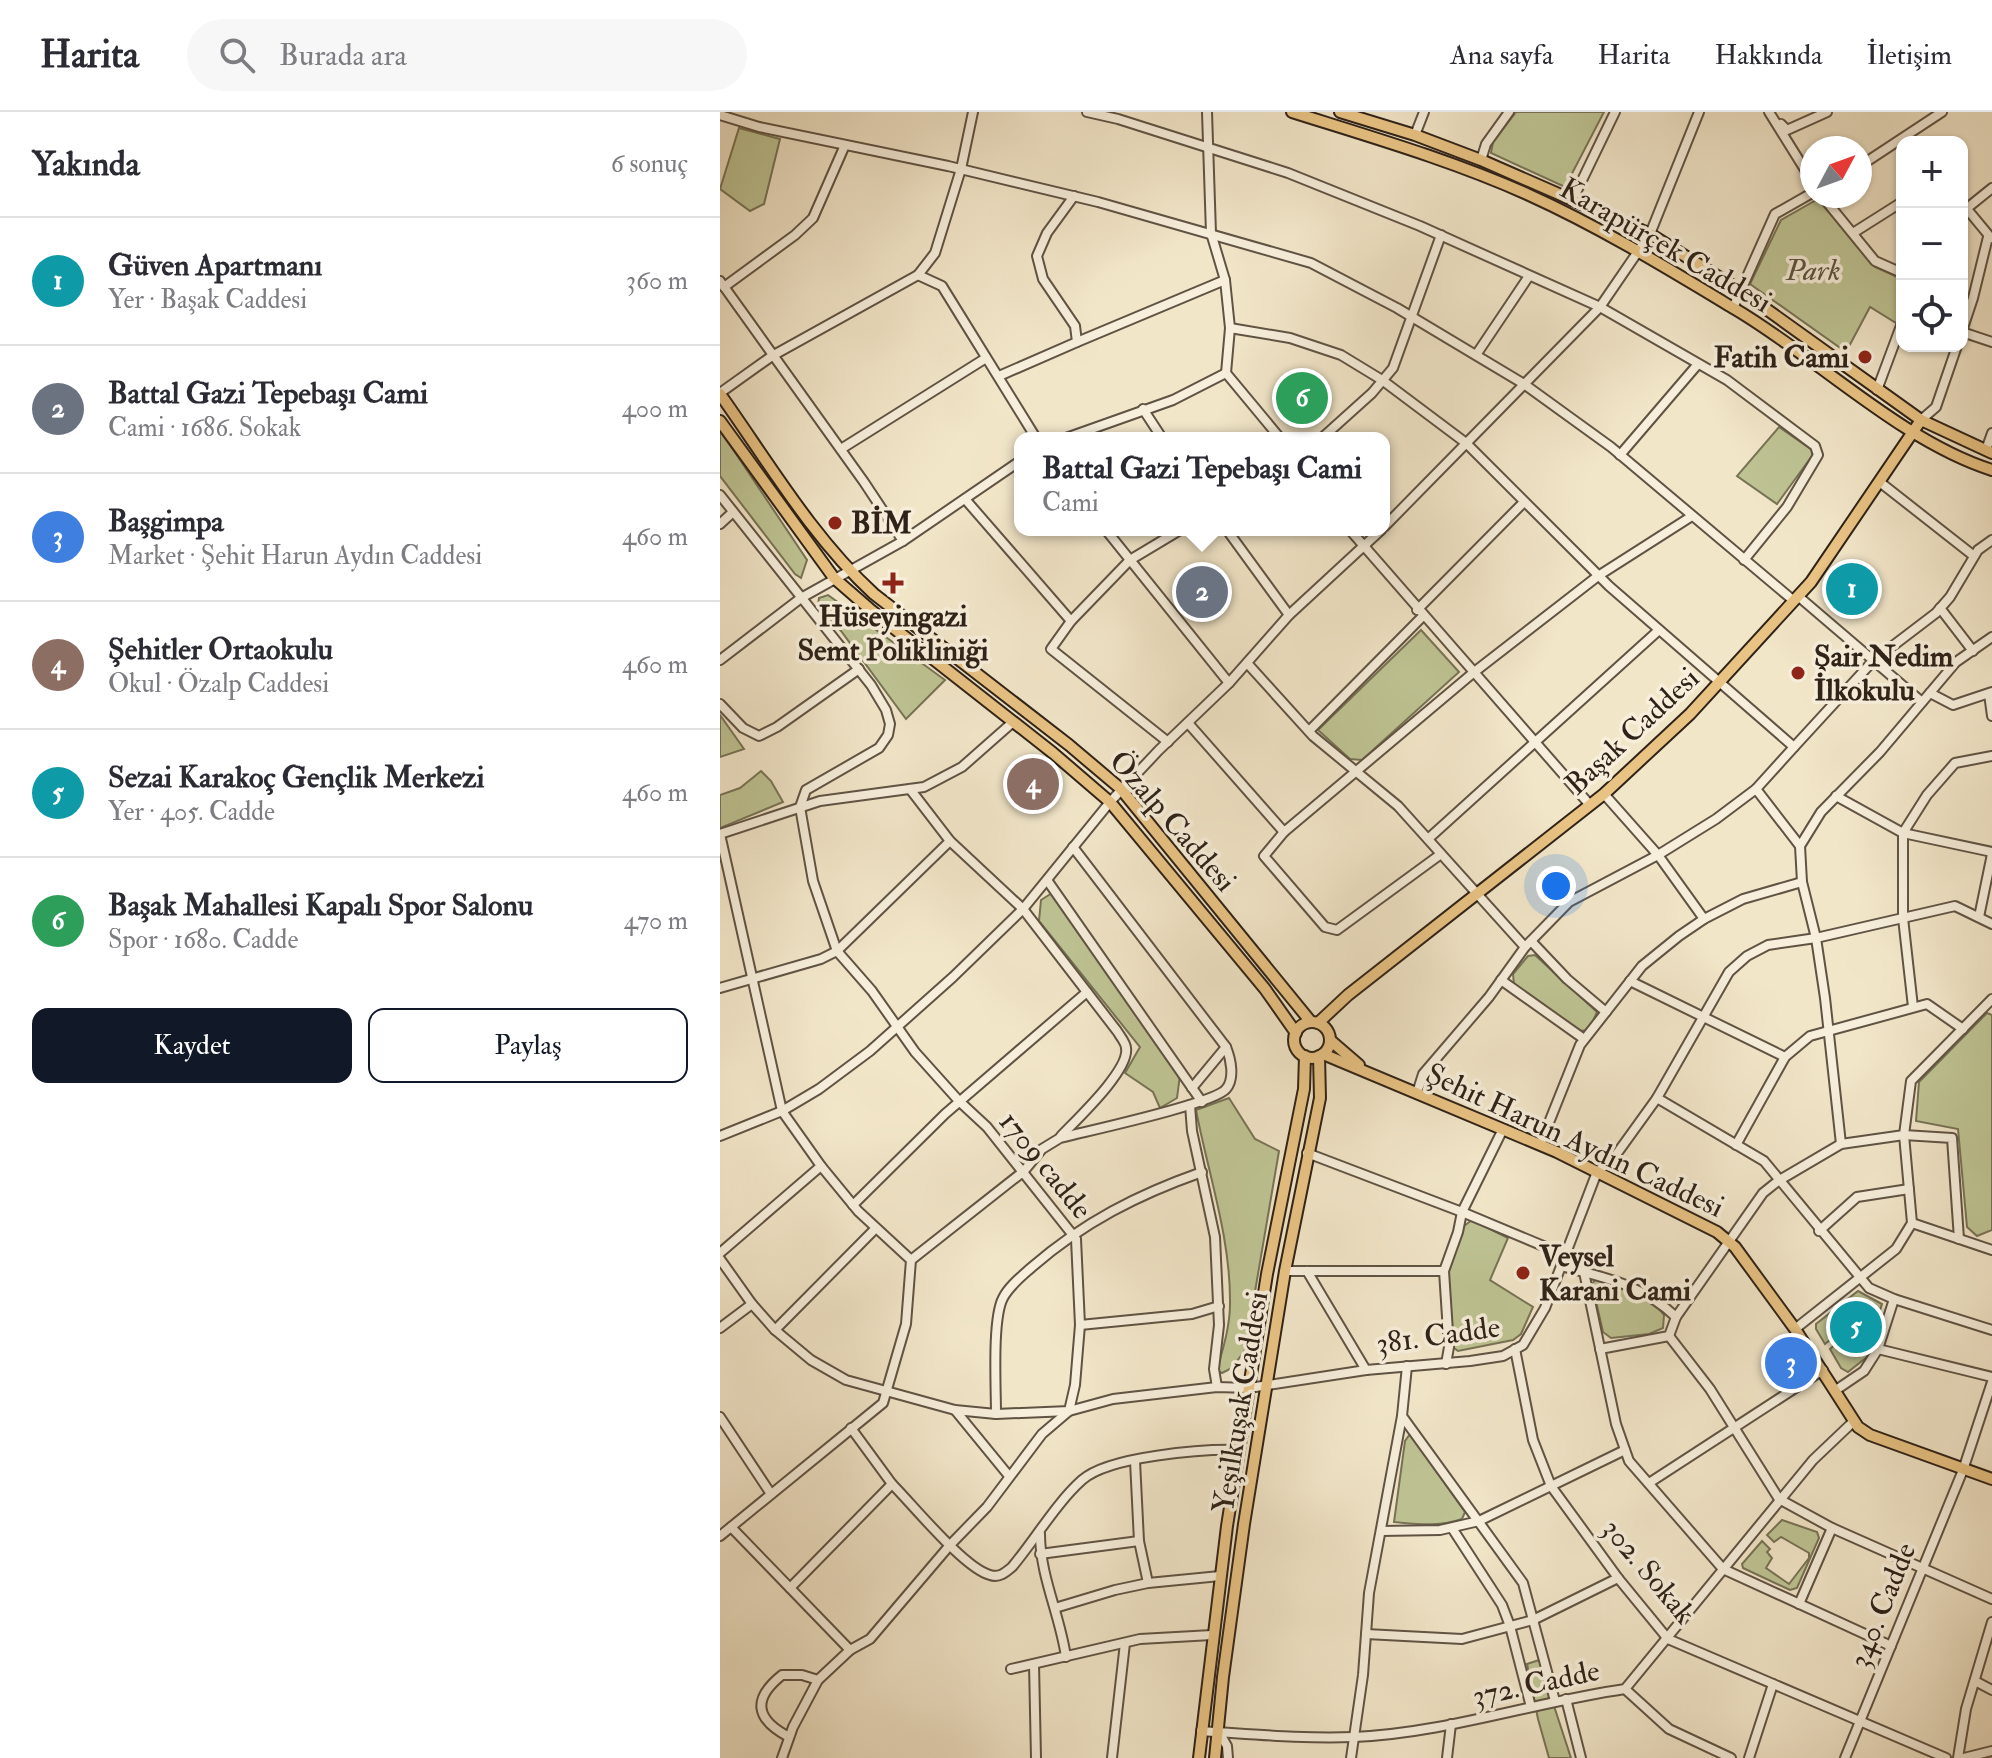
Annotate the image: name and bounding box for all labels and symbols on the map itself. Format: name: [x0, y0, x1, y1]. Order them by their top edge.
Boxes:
north arrow: [1800, 136, 1872, 208]
street label: Karapürçek Caddesi: [1553, 170, 1778, 321]
park label: Park: [1784, 252, 1841, 289]
place label: Fatih Cami: [1713, 339, 1849, 376]
marker: Fatih Cami: [1856, 348, 1874, 366]
pin: 6: [1276, 368, 1328, 428]
place label: BİM: [851, 505, 912, 542]
marker: BİM: [826, 514, 844, 532]
pin: 1: [1826, 559, 1878, 619]
pin: 2: [1176, 562, 1228, 622]
marker: Hüseyingazi Semt Polikliniği: [882, 572, 904, 594]
place label: Hüseyingazi Semt Polikliniği: [797, 598, 989, 669]
place label: Şair Nedim İlkokulu: [1814, 638, 1954, 709]
street label: Başak Caddesi: [1558, 660, 1707, 803]
marker: Şair Nedim İlkokulu: [1789, 664, 1807, 682]
street label: Özalp Caddesi: [1101, 743, 1244, 899]
pin: 4: [1007, 754, 1059, 814]
your location: [1536, 866, 1576, 906]
street label: Şehit Harun Aydın Caddesi: [1420, 1055, 1730, 1226]
street label: 1709 cadde: [991, 1104, 1100, 1227]
place label: Veysel Karani Cami: [1538, 1238, 1691, 1309]
marker: Veysel Karani Cami: [1514, 1264, 1532, 1282]
street label: Yeşilkuşak Caddesi: [1205, 1289, 1276, 1515]
pin: 5: [1830, 1297, 1882, 1357]
street label: 381. Cadde: [1374, 1308, 1502, 1362]
pin: 3: [1765, 1333, 1817, 1393]
street label: 302. Sokak: [1594, 1511, 1703, 1631]
street label: 340. Cadde: [1841, 1537, 1924, 1673]
street label: 372. Cadde: [1469, 1652, 1603, 1715]

